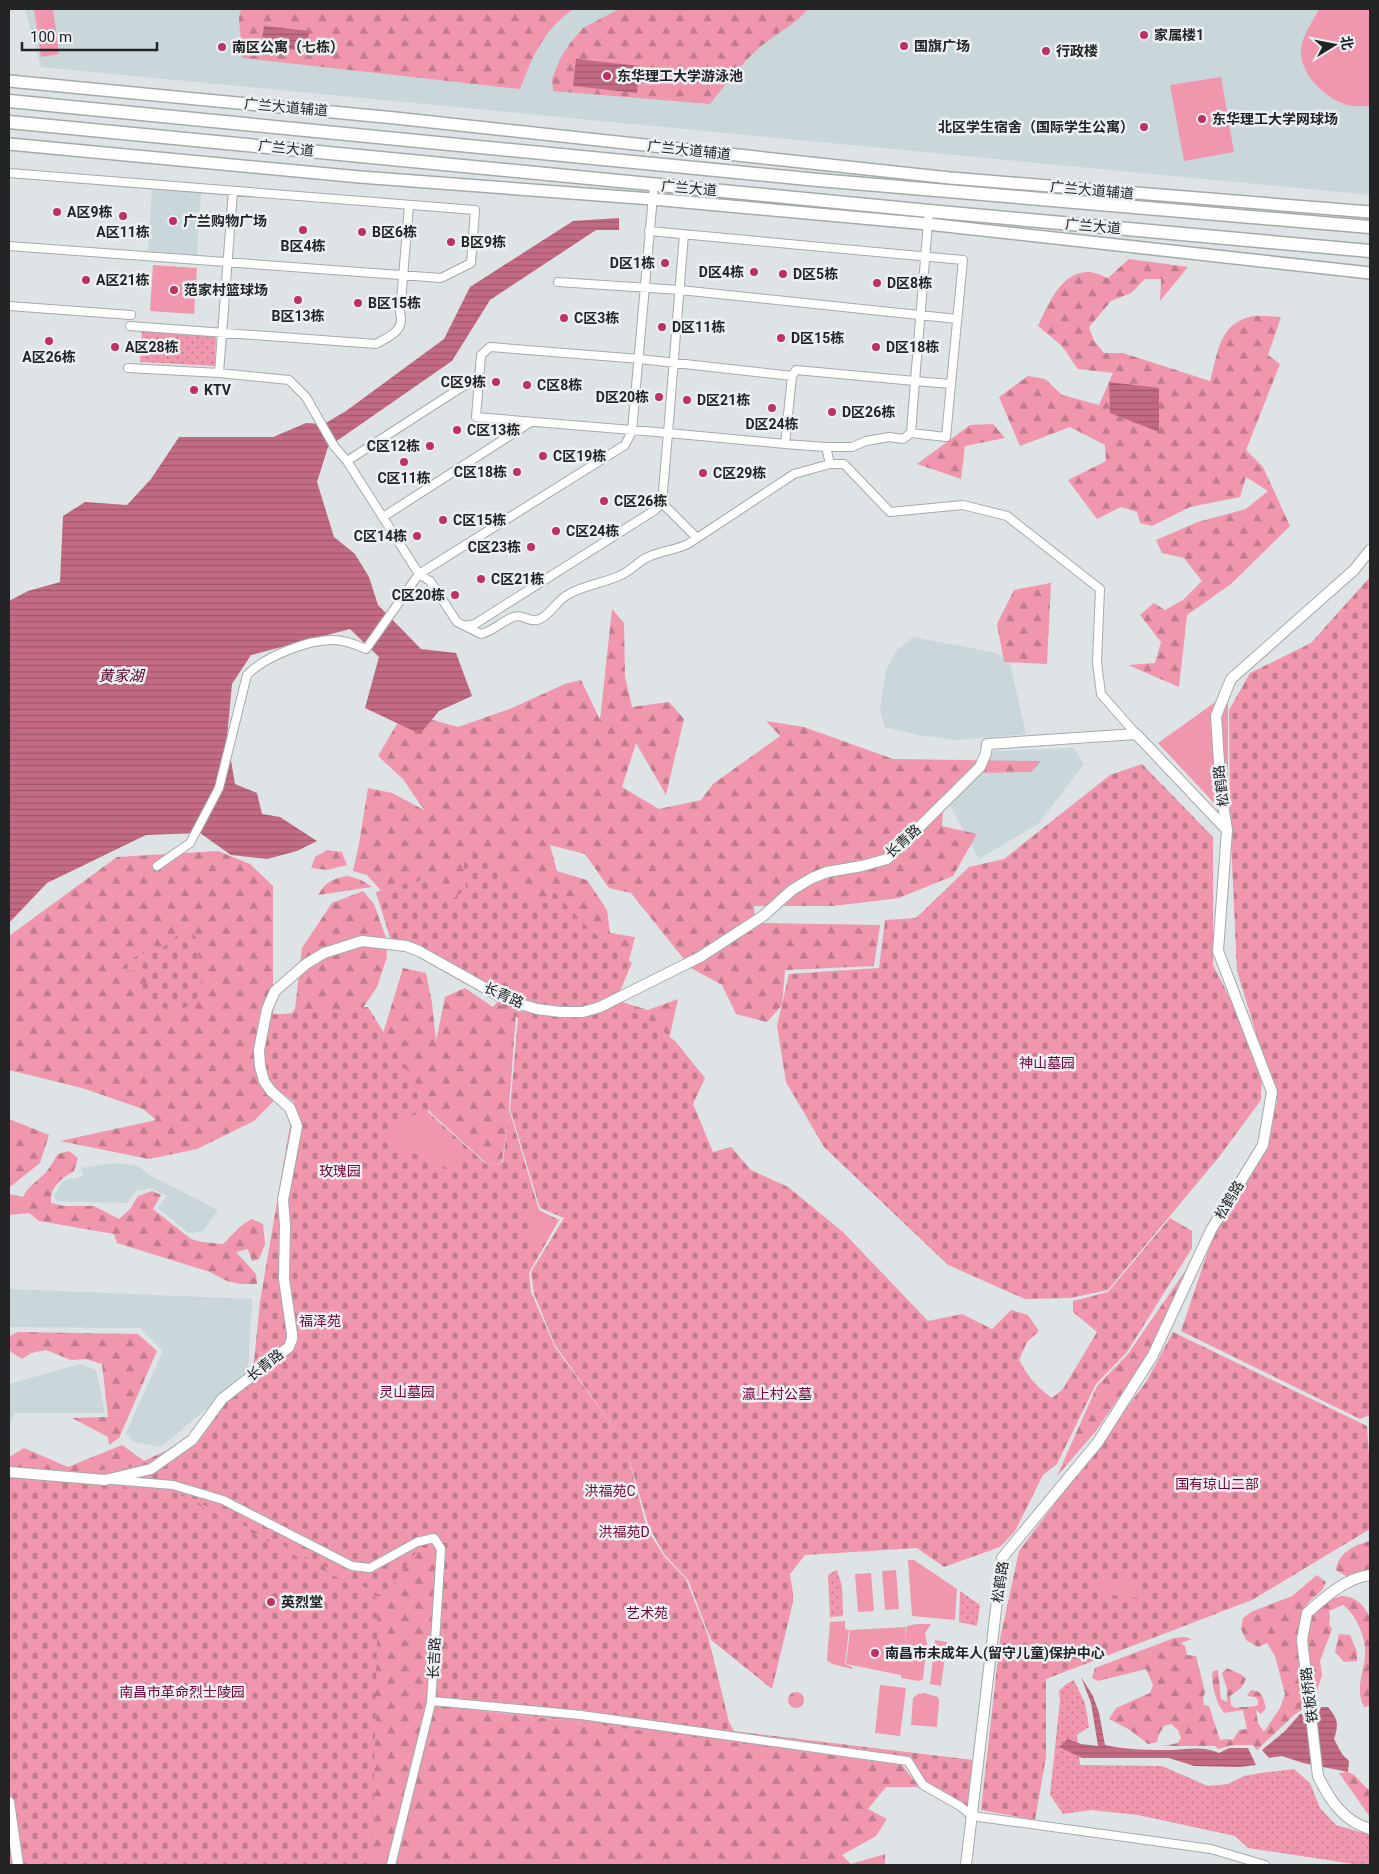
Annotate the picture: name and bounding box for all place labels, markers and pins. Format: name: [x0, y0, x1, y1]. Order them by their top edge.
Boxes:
place label: 家属楼1: [1154, 27, 1204, 43]
marker: 家属楼1: [1138, 29, 1150, 41]
place label: 国旗广场: [914, 38, 970, 54]
place label: 南区公寓（七栋）: [232, 39, 344, 55]
marker: 国旗广场: [898, 40, 910, 52]
marker: 南区公寓（七栋）: [216, 41, 228, 53]
place label: 行政楼: [1056, 43, 1098, 59]
marker: 行政楼: [1040, 45, 1052, 57]
place label: 东华理工大学游泳池: [617, 68, 743, 84]
marker: 东华理工大学游泳池: [601, 70, 613, 82]
place label: 东华理工大学网球场: [1212, 111, 1338, 127]
marker: 东华理工大学网球场: [1196, 113, 1208, 125]
place label: 北区学生宿舍（国际学生公寓）: [938, 119, 1134, 135]
marker: 北区学生宿舍（国际学生公寓）: [1138, 121, 1150, 133]
place label: A区9栋: [67, 204, 112, 220]
marker: A区9栋: [51, 206, 63, 218]
marker: A区11栋: [117, 210, 129, 222]
place label: 广兰购物广场: [183, 213, 267, 229]
marker: 广兰购物广场: [167, 215, 179, 227]
place label: A区11栋: [96, 224, 150, 240]
marker: B区4栋: [297, 224, 309, 236]
place label: B区6栋: [372, 224, 417, 240]
marker: B区6栋: [356, 226, 368, 238]
place label: B区9栋: [461, 234, 506, 250]
marker: B区9栋: [445, 236, 457, 248]
place label: B区4栋: [281, 238, 325, 254]
place label: D区1栋: [610, 255, 655, 271]
marker: D区1栋: [659, 257, 671, 269]
place label: D区4栋: [699, 264, 744, 280]
marker: D区4栋: [748, 266, 760, 278]
place label: D区5栋: [793, 266, 838, 282]
marker: D区5栋: [777, 268, 789, 280]
place label: A区21栋: [96, 272, 149, 288]
marker: A区21栋: [80, 274, 92, 286]
place label: D区8栋: [887, 275, 932, 291]
marker: D区8栋: [871, 277, 883, 289]
place label: 范家村篮球场: [184, 282, 268, 298]
marker: 范家村篮球场: [168, 284, 180, 296]
marker: B区13栋: [292, 294, 304, 306]
place label: B区15栋: [368, 295, 421, 311]
marker: B区15栋: [352, 297, 364, 309]
place label: B区13栋: [272, 308, 325, 324]
place label: C区3栋: [574, 310, 619, 326]
marker: C区3栋: [558, 312, 570, 324]
place label: D区11栋: [672, 319, 725, 335]
marker: D区11栋: [656, 321, 668, 333]
place label: D区15栋: [791, 330, 844, 346]
marker: D区15栋: [775, 332, 787, 344]
marker: A区26栋: [43, 335, 55, 347]
place label: A区28栋: [125, 339, 178, 355]
place label: D区18栋: [886, 339, 939, 355]
marker: A区28栋: [109, 341, 121, 353]
marker: D区18栋: [870, 341, 882, 353]
place label: A区26栋: [22, 349, 76, 365]
place label: C区9栋: [441, 374, 486, 390]
marker: C区9栋: [490, 376, 502, 388]
place label: C区8栋: [537, 377, 582, 393]
marker: C区8栋: [521, 379, 533, 391]
place label: KTV: [204, 382, 232, 398]
marker: KTV: [188, 384, 200, 396]
place label: D区20栋: [596, 389, 649, 405]
marker: D区20栋: [653, 391, 665, 403]
place label: D区21栋: [697, 392, 750, 408]
marker: D区21栋: [681, 394, 693, 406]
marker: D区24栋: [766, 402, 778, 414]
place label: D区26栋: [842, 404, 895, 420]
marker: D区26栋: [826, 406, 838, 418]
place label: D区24栋: [745, 416, 799, 432]
place label: C区13栋: [467, 422, 520, 438]
marker: C区13栋: [451, 424, 463, 436]
place label: C区12栋: [367, 438, 420, 454]
marker: C区12栋: [424, 440, 436, 452]
place label: C区19栋: [553, 448, 606, 464]
marker: C区19栋: [537, 450, 549, 462]
marker: C区11栋: [398, 456, 410, 468]
place label: C区18栋: [454, 464, 507, 480]
place label: C区29栋: [713, 465, 766, 481]
marker: C区18栋: [511, 466, 523, 478]
marker: C区29栋: [697, 467, 709, 479]
place label: C区11栋: [377, 470, 431, 486]
place label: C区26栋: [614, 493, 667, 509]
marker: C区26栋: [598, 495, 610, 507]
place label: C区15栋: [453, 512, 506, 528]
marker: C区15栋: [437, 514, 449, 526]
place label: C区24栋: [566, 523, 619, 539]
marker: C区24栋: [550, 525, 562, 537]
place label: C区14栋: [354, 528, 407, 544]
marker: C区14栋: [411, 530, 423, 542]
place label: C区23栋: [468, 539, 521, 555]
marker: C区23栋: [525, 541, 537, 553]
place label: C区21栋: [491, 571, 544, 587]
marker: C区21栋: [475, 573, 487, 585]
place label: C区20栋: [392, 587, 445, 603]
marker: C区20栋: [449, 589, 461, 601]
place label: 英烈堂: [281, 1594, 323, 1610]
marker: 英烈堂: [265, 1596, 277, 1608]
place label: 南昌市未成年人(留守儿童)保护中心: [885, 1645, 1105, 1662]
marker: 南昌市未成年人(留守儿童)保护中心: [869, 1647, 881, 1659]

